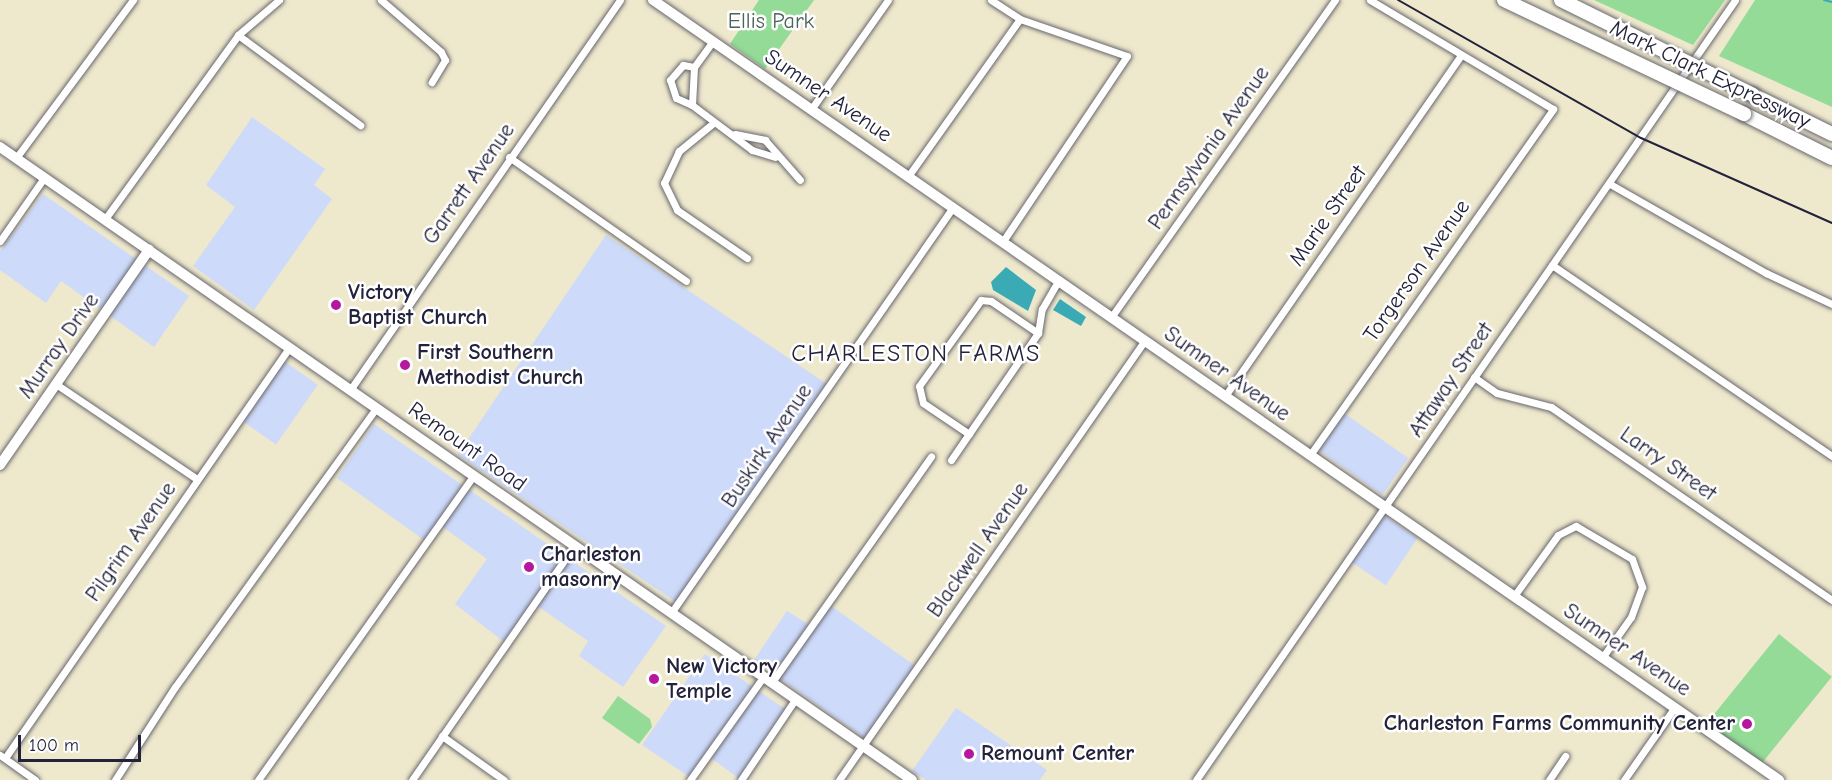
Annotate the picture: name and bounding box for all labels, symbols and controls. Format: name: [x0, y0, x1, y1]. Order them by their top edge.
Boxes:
park label: Ellis Park: [728, 9, 814, 35]
street label: Mark Clark Expressway: [1605, 15, 1815, 135]
street label: Sumner Avenue: [759, 44, 897, 148]
street label: Pennsylvania Avenue: [1143, 61, 1275, 235]
street label: Garrett Avenue: [417, 118, 521, 250]
street label: Marie Street: [1284, 161, 1372, 271]
street label: Torgerson Avenue: [1358, 195, 1476, 347]
place label: Victory Baptist Church: [348, 279, 487, 330]
street label: Murray Drive: [13, 288, 105, 404]
marker: Victory Baptist Church: [329, 298, 343, 312]
street label: Attaway Street: [1403, 318, 1499, 442]
street label: Sumner Avenue: [1159, 321, 1295, 427]
place label: First Southern Methodist Church: [417, 339, 583, 390]
district label: CHARLESTON FARMS: [791, 340, 1041, 368]
marker: First Southern Methodist Church: [398, 358, 412, 372]
street label: Buskirk Avenue: [716, 379, 818, 513]
street label: Remount Road: [403, 397, 531, 497]
street label: Larry Street: [1615, 421, 1721, 507]
street label: Pilgrim Avenue: [80, 477, 182, 607]
street label: Blackwell Avenue: [922, 477, 1034, 623]
place label: Charleston masonry: [541, 541, 641, 592]
marker: Charleston masonry: [522, 560, 536, 574]
street label: Sumner Avenue: [1558, 598, 1696, 702]
place label: New Victory Temple: [666, 653, 777, 704]
marker: New Victory Temple: [647, 672, 661, 686]
place label: Charleston Farms Community Center: [1384, 711, 1735, 737]
marker: Charleston Farms Community Center: [1740, 717, 1754, 731]
scale bar: [21, 723, 144, 761]
text: 100 m: [29, 735, 79, 756]
place label: Remount Center: [981, 741, 1134, 767]
marker: Remount Center: [962, 747, 976, 761]

